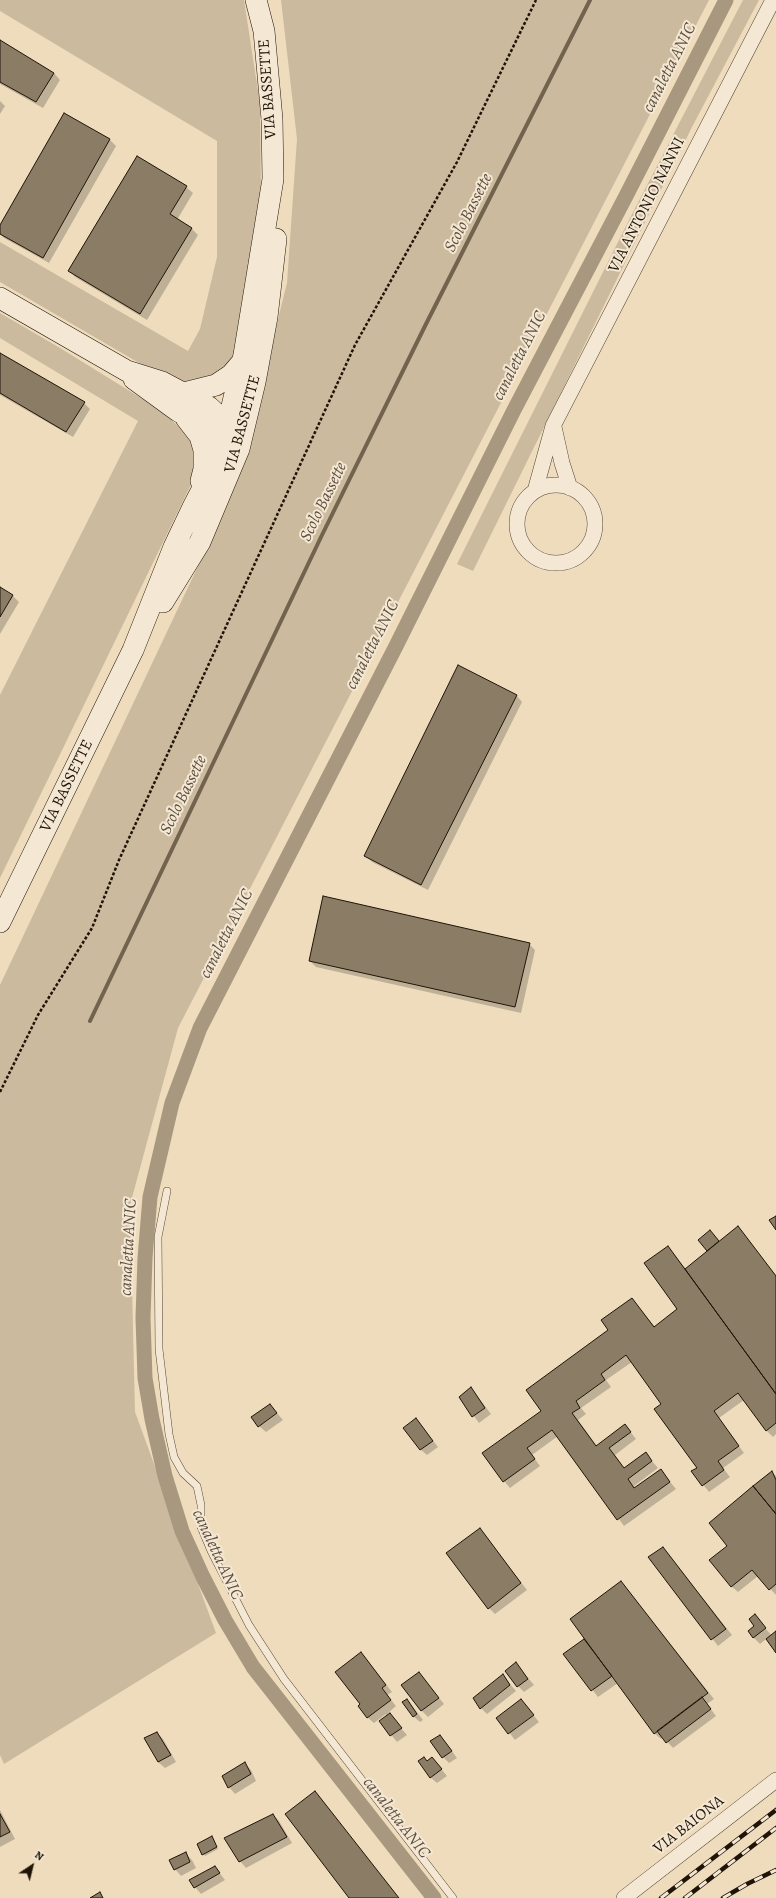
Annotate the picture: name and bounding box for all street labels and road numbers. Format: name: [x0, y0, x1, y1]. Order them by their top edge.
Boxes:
street label: VIA BASSETTE: [255, 38, 281, 140]
street label: VIA ANTONIO NANNI: [605, 134, 689, 276]
street label: VIA BASSETTE: [221, 373, 265, 475]
street label: VIA BASSETTE: [36, 737, 98, 835]
street label: VIA BAIONA: [650, 1791, 728, 1859]

